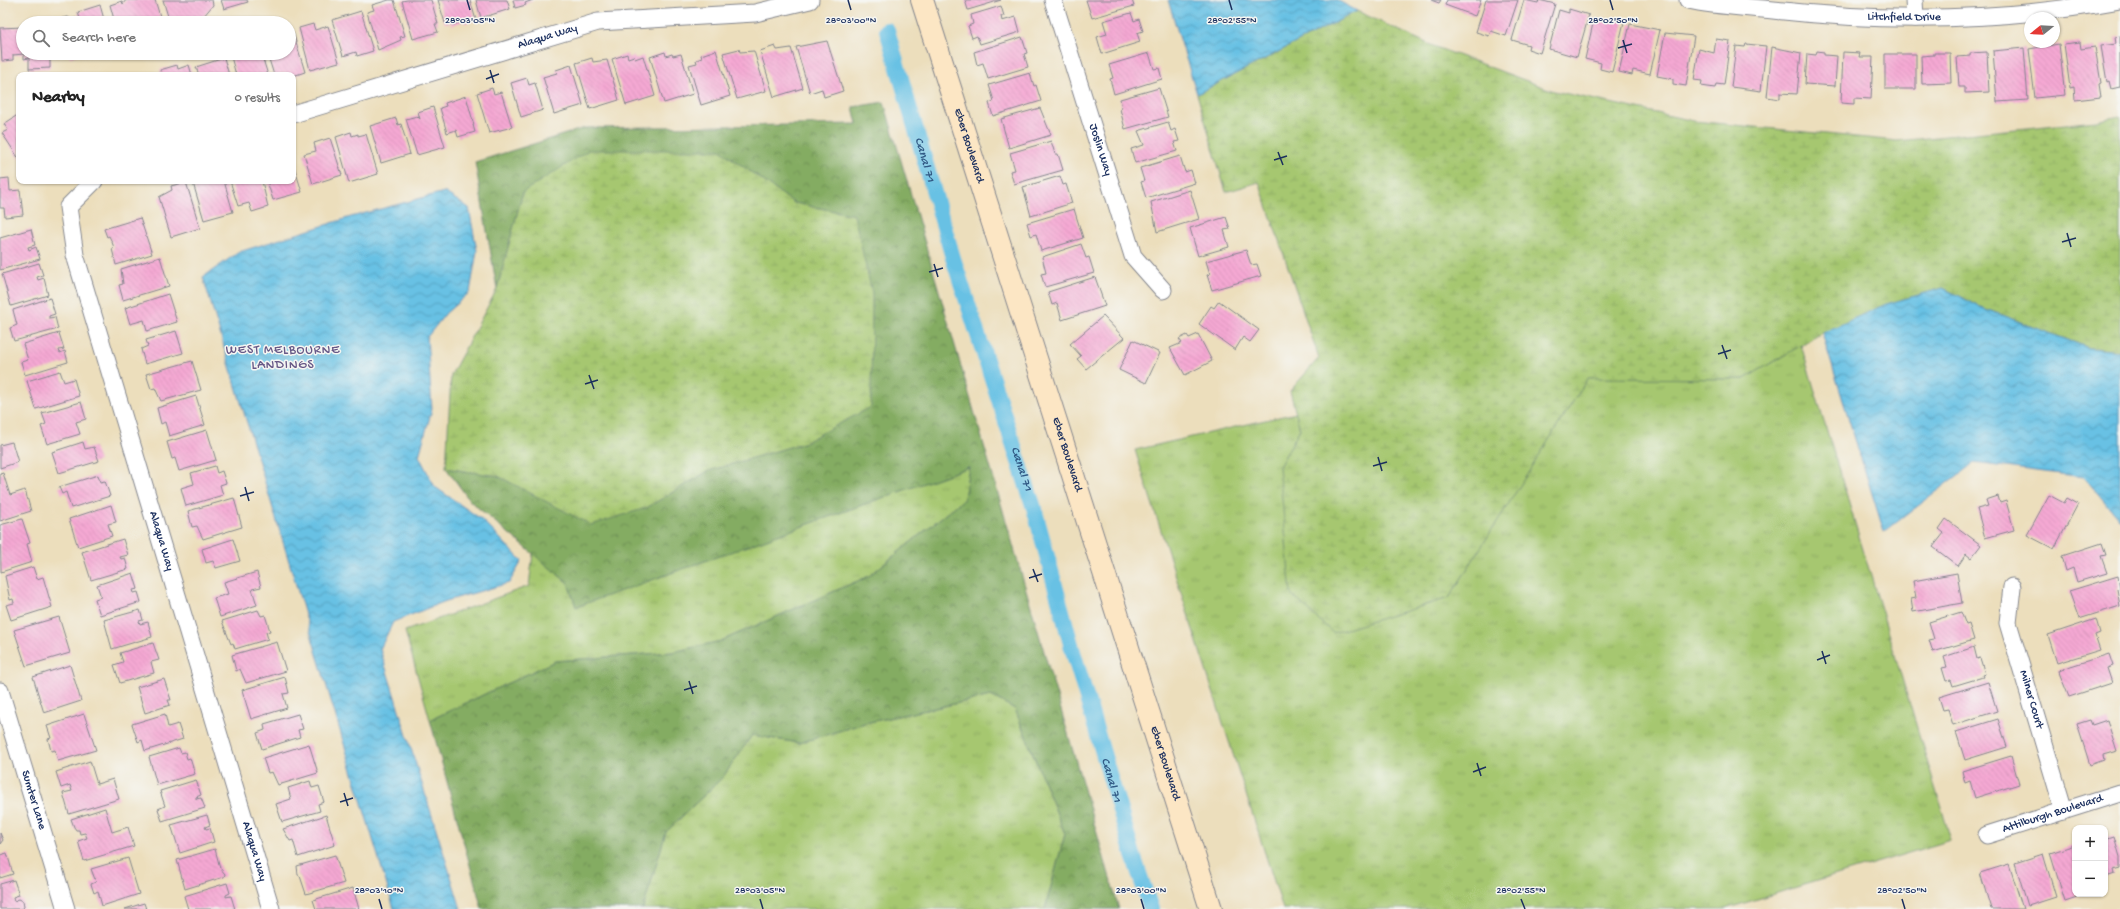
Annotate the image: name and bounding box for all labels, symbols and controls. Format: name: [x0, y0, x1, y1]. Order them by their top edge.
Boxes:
street label: Litchfield Drive: [1867, 10, 1942, 25]
north arrow: [2024, 12, 2060, 48]
text: 28°03'05"N: [445, 15, 495, 27]
text: 28°03'00"N: [826, 15, 877, 27]
text: 28°02'55"N: [1207, 15, 1257, 27]
text: 28°02'50"N: [1588, 15, 1638, 27]
search box: [16, 16, 296, 60]
street label: Alaqua Way: [516, 22, 579, 53]
icon: search: [30, 27, 52, 49]
text: Search here: [62, 29, 136, 47]
text: Nearby: [32, 88, 85, 108]
text: 0 results: [234, 91, 280, 106]
street label: Eber Boulevard: [950, 107, 987, 186]
street label: Joslin Way: [1085, 122, 1115, 178]
water label: Canal 71: [911, 136, 938, 184]
district label: WEST MELBOURNE LANDINGS: [226, 343, 340, 373]
street label: Eber Boulevard: [1048, 416, 1085, 494]
water label: Canal 71: [1007, 445, 1036, 494]
street label: Alaqua Way: [145, 510, 176, 573]
street label: Milner Court: [2015, 669, 2046, 731]
street label: Eber Boulevard: [1146, 724, 1183, 803]
water label: Canal 71: [1097, 756, 1125, 805]
street label: Sumter Lane: [18, 769, 49, 832]
street label: Attilburgh Boulevard: [2001, 791, 2106, 837]
street label: Alaqua Way: [238, 820, 269, 883]
map controls: [2072, 825, 2108, 897]
button: +: [2072, 825, 2108, 861]
button: −: [2072, 861, 2108, 897]
text: 28°03'10"N: [355, 885, 404, 897]
text: 28°03'05"N: [735, 885, 785, 897]
text: 28°03'00"N: [1116, 885, 1167, 897]
text: 28°02'55"N: [1496, 885, 1546, 897]
text: 28°02'50"N: [1877, 885, 1927, 897]

